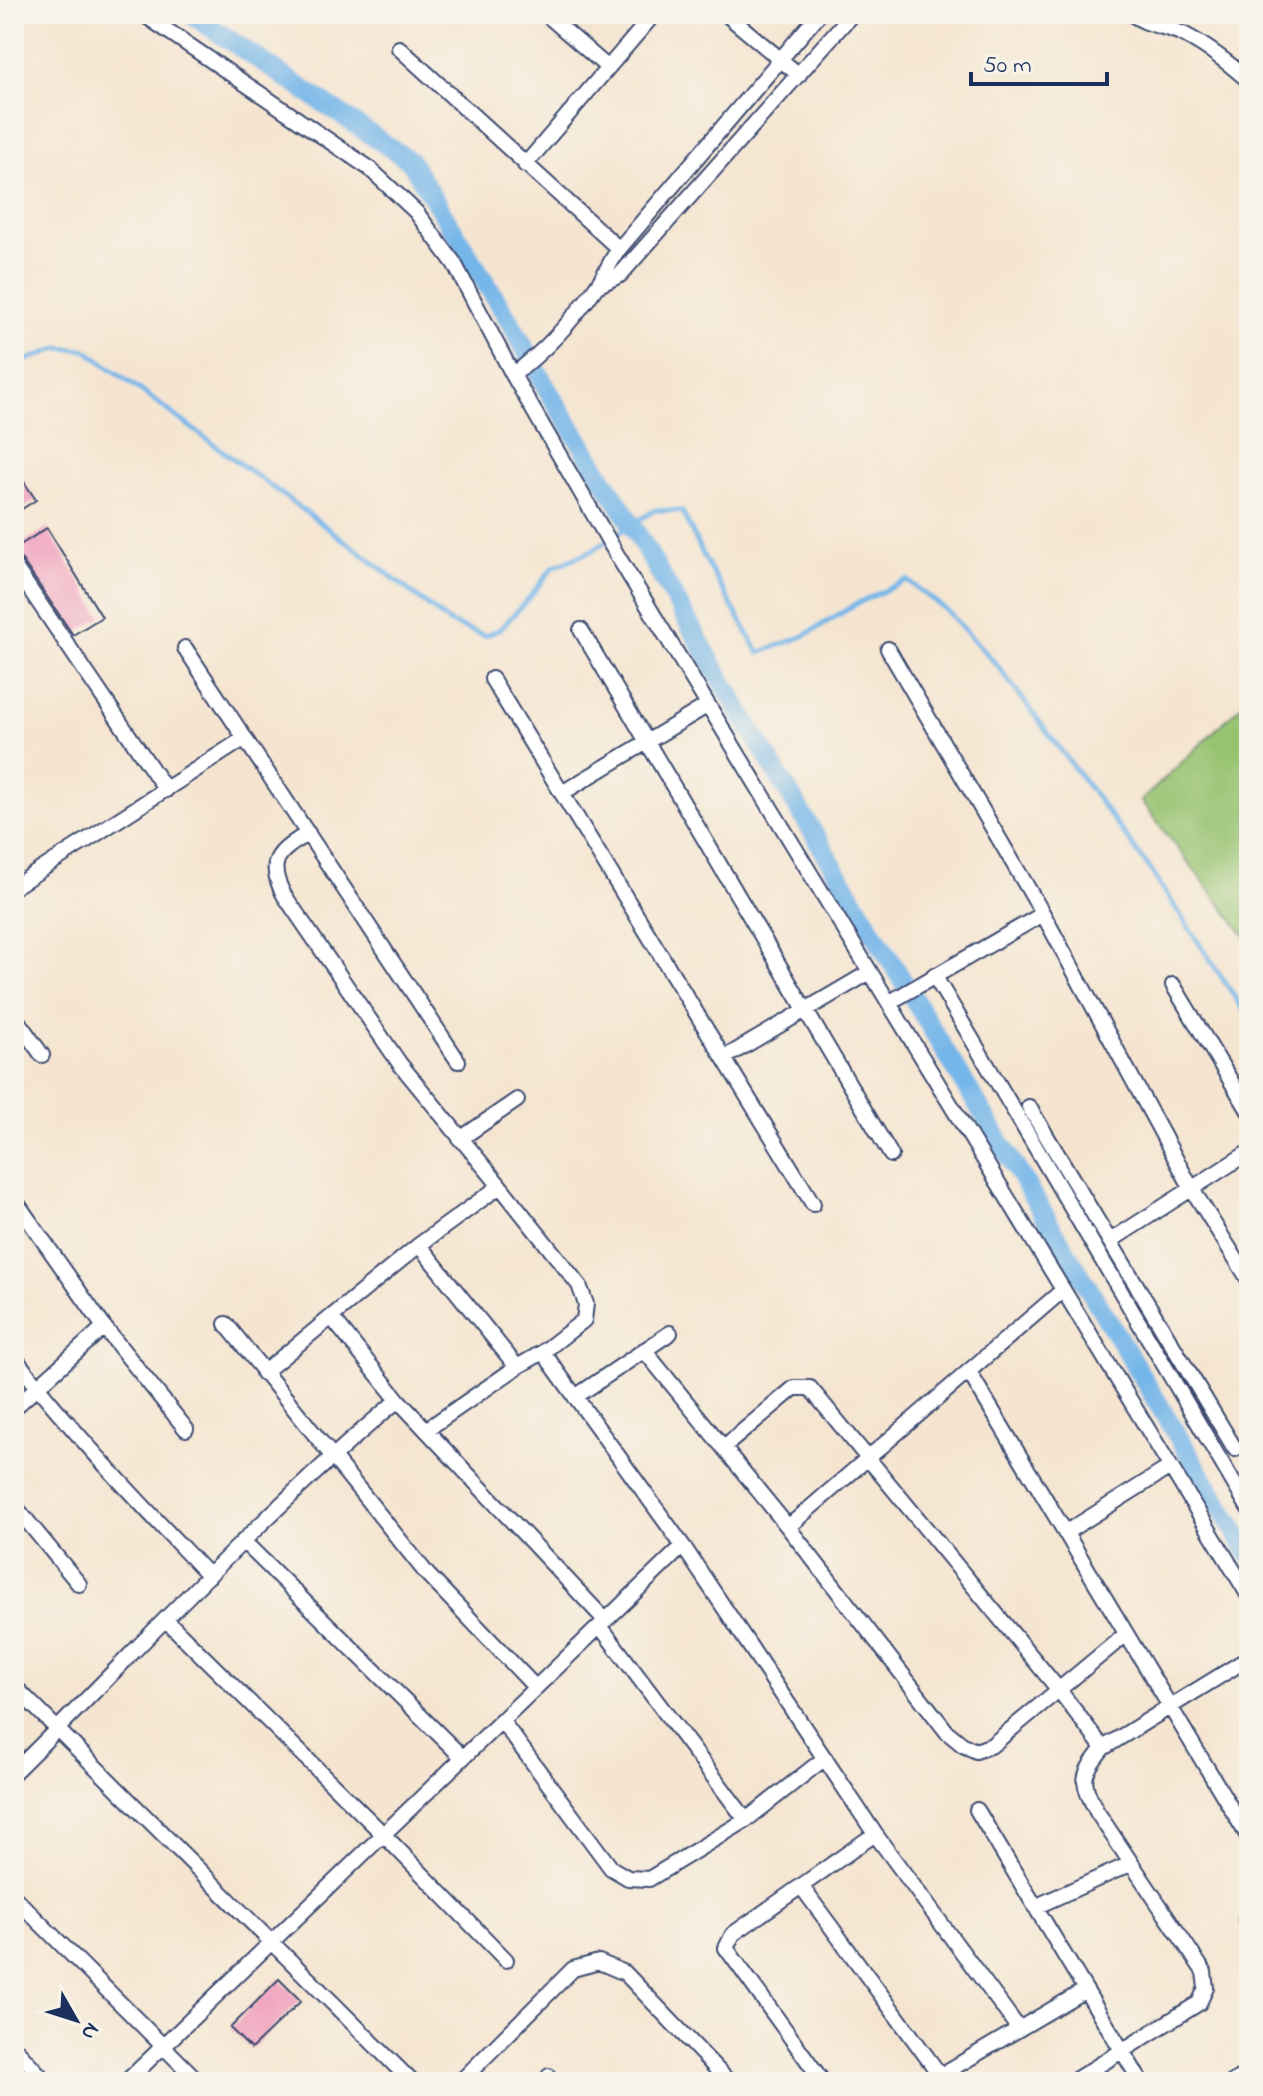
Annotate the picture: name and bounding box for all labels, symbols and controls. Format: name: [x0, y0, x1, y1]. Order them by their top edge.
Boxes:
scale bar: [971, 36, 1107, 86]
text: 50 m: [983, 49, 1032, 84]
north arrow: [36, 1980, 116, 2060]
text: N: [72, 2015, 106, 2047]

